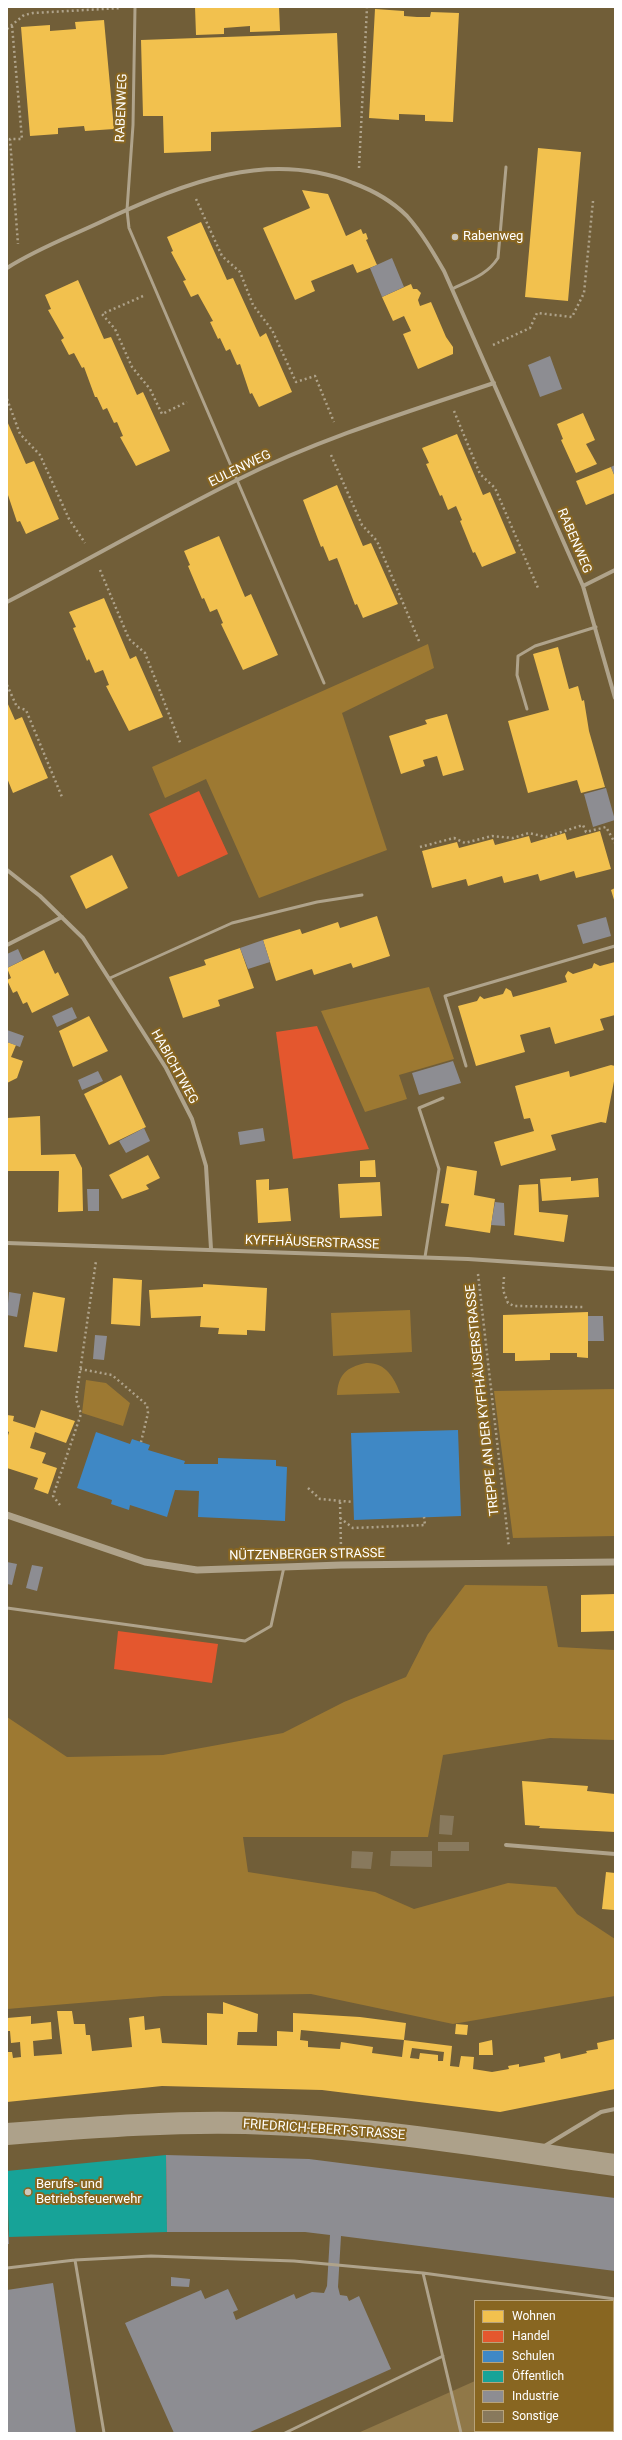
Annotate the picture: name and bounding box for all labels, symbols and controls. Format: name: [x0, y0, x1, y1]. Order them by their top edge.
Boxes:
street label: RABENWEG: [113, 73, 131, 143]
place label: Rabenweg: [463, 229, 523, 245]
marker: Rabenweg: [450, 232, 460, 242]
street label: EULENWEG: [206, 447, 274, 491]
street label: RABENWEG: [553, 506, 595, 576]
street label: HABICHTWEG: [147, 1027, 201, 1107]
street label: KYFFHÄUSERSTRASSE: [245, 1233, 379, 1253]
street label: TREPPE AN DER KYFFHÄUSERSTRASSE: [463, 1283, 503, 1517]
street label: NÜTZENBERGER STRASSE: [229, 1546, 385, 1564]
street label: FRIEDRICH-EBERT-STRASSE: [242, 2117, 406, 2143]
place label: Berufs- und Betriebsfeuerwehr: [36, 2177, 142, 2208]
marker: Berufs- und Betriebsfeuerwehr: [23, 2187, 33, 2197]
legend: [474, 2300, 614, 2432]
text: Wohnen: [512, 2309, 556, 2323]
text: Handel: [512, 2329, 550, 2343]
text: Schulen: [512, 2349, 555, 2363]
text: Öffentlich: [512, 2369, 564, 2383]
text: Industrie: [512, 2389, 559, 2403]
text: Sonstige: [512, 2409, 559, 2423]

